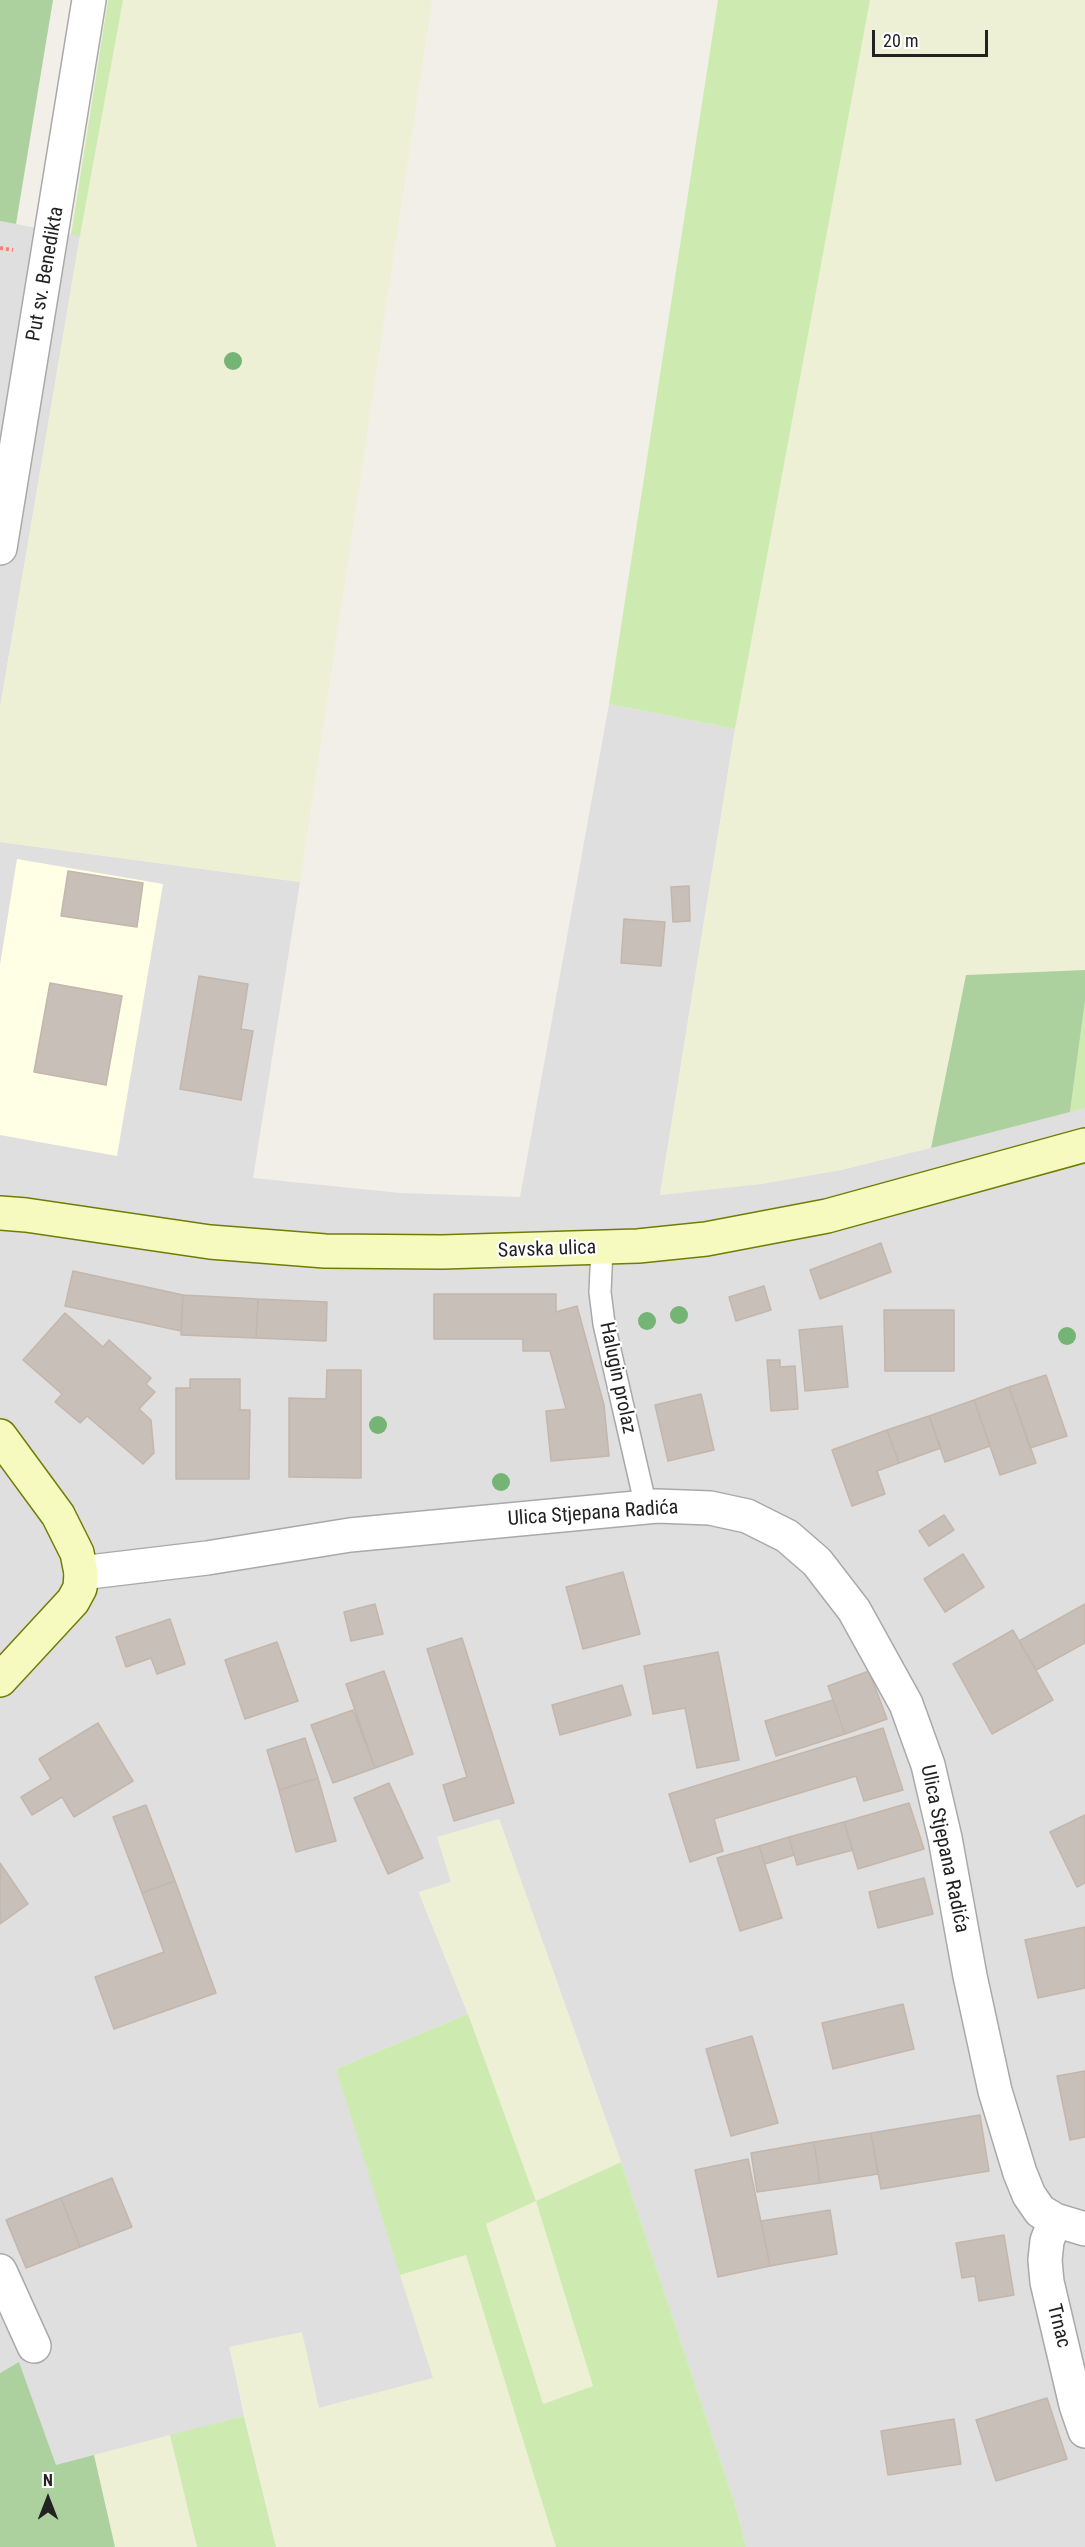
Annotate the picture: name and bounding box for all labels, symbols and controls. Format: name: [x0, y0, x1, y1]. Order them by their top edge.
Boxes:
scale bar: [875, 18, 990, 56]
text: 20 m: [883, 30, 918, 51]
street label: Put sv. Benedikta: [22, 205, 70, 343]
street label: Savska ulica: [497, 1236, 597, 1264]
street label: Halugin prolaz: [593, 1320, 641, 1436]
street label: Ulica Stjepana Radića: [507, 1496, 679, 1532]
street label: Ulica Stjepana Radića: [915, 1763, 973, 1935]
street label: Trnac: [1041, 2302, 1075, 2350]
north arrow: [18, 2469, 78, 2529]
text: N: [43, 2471, 53, 2490]

